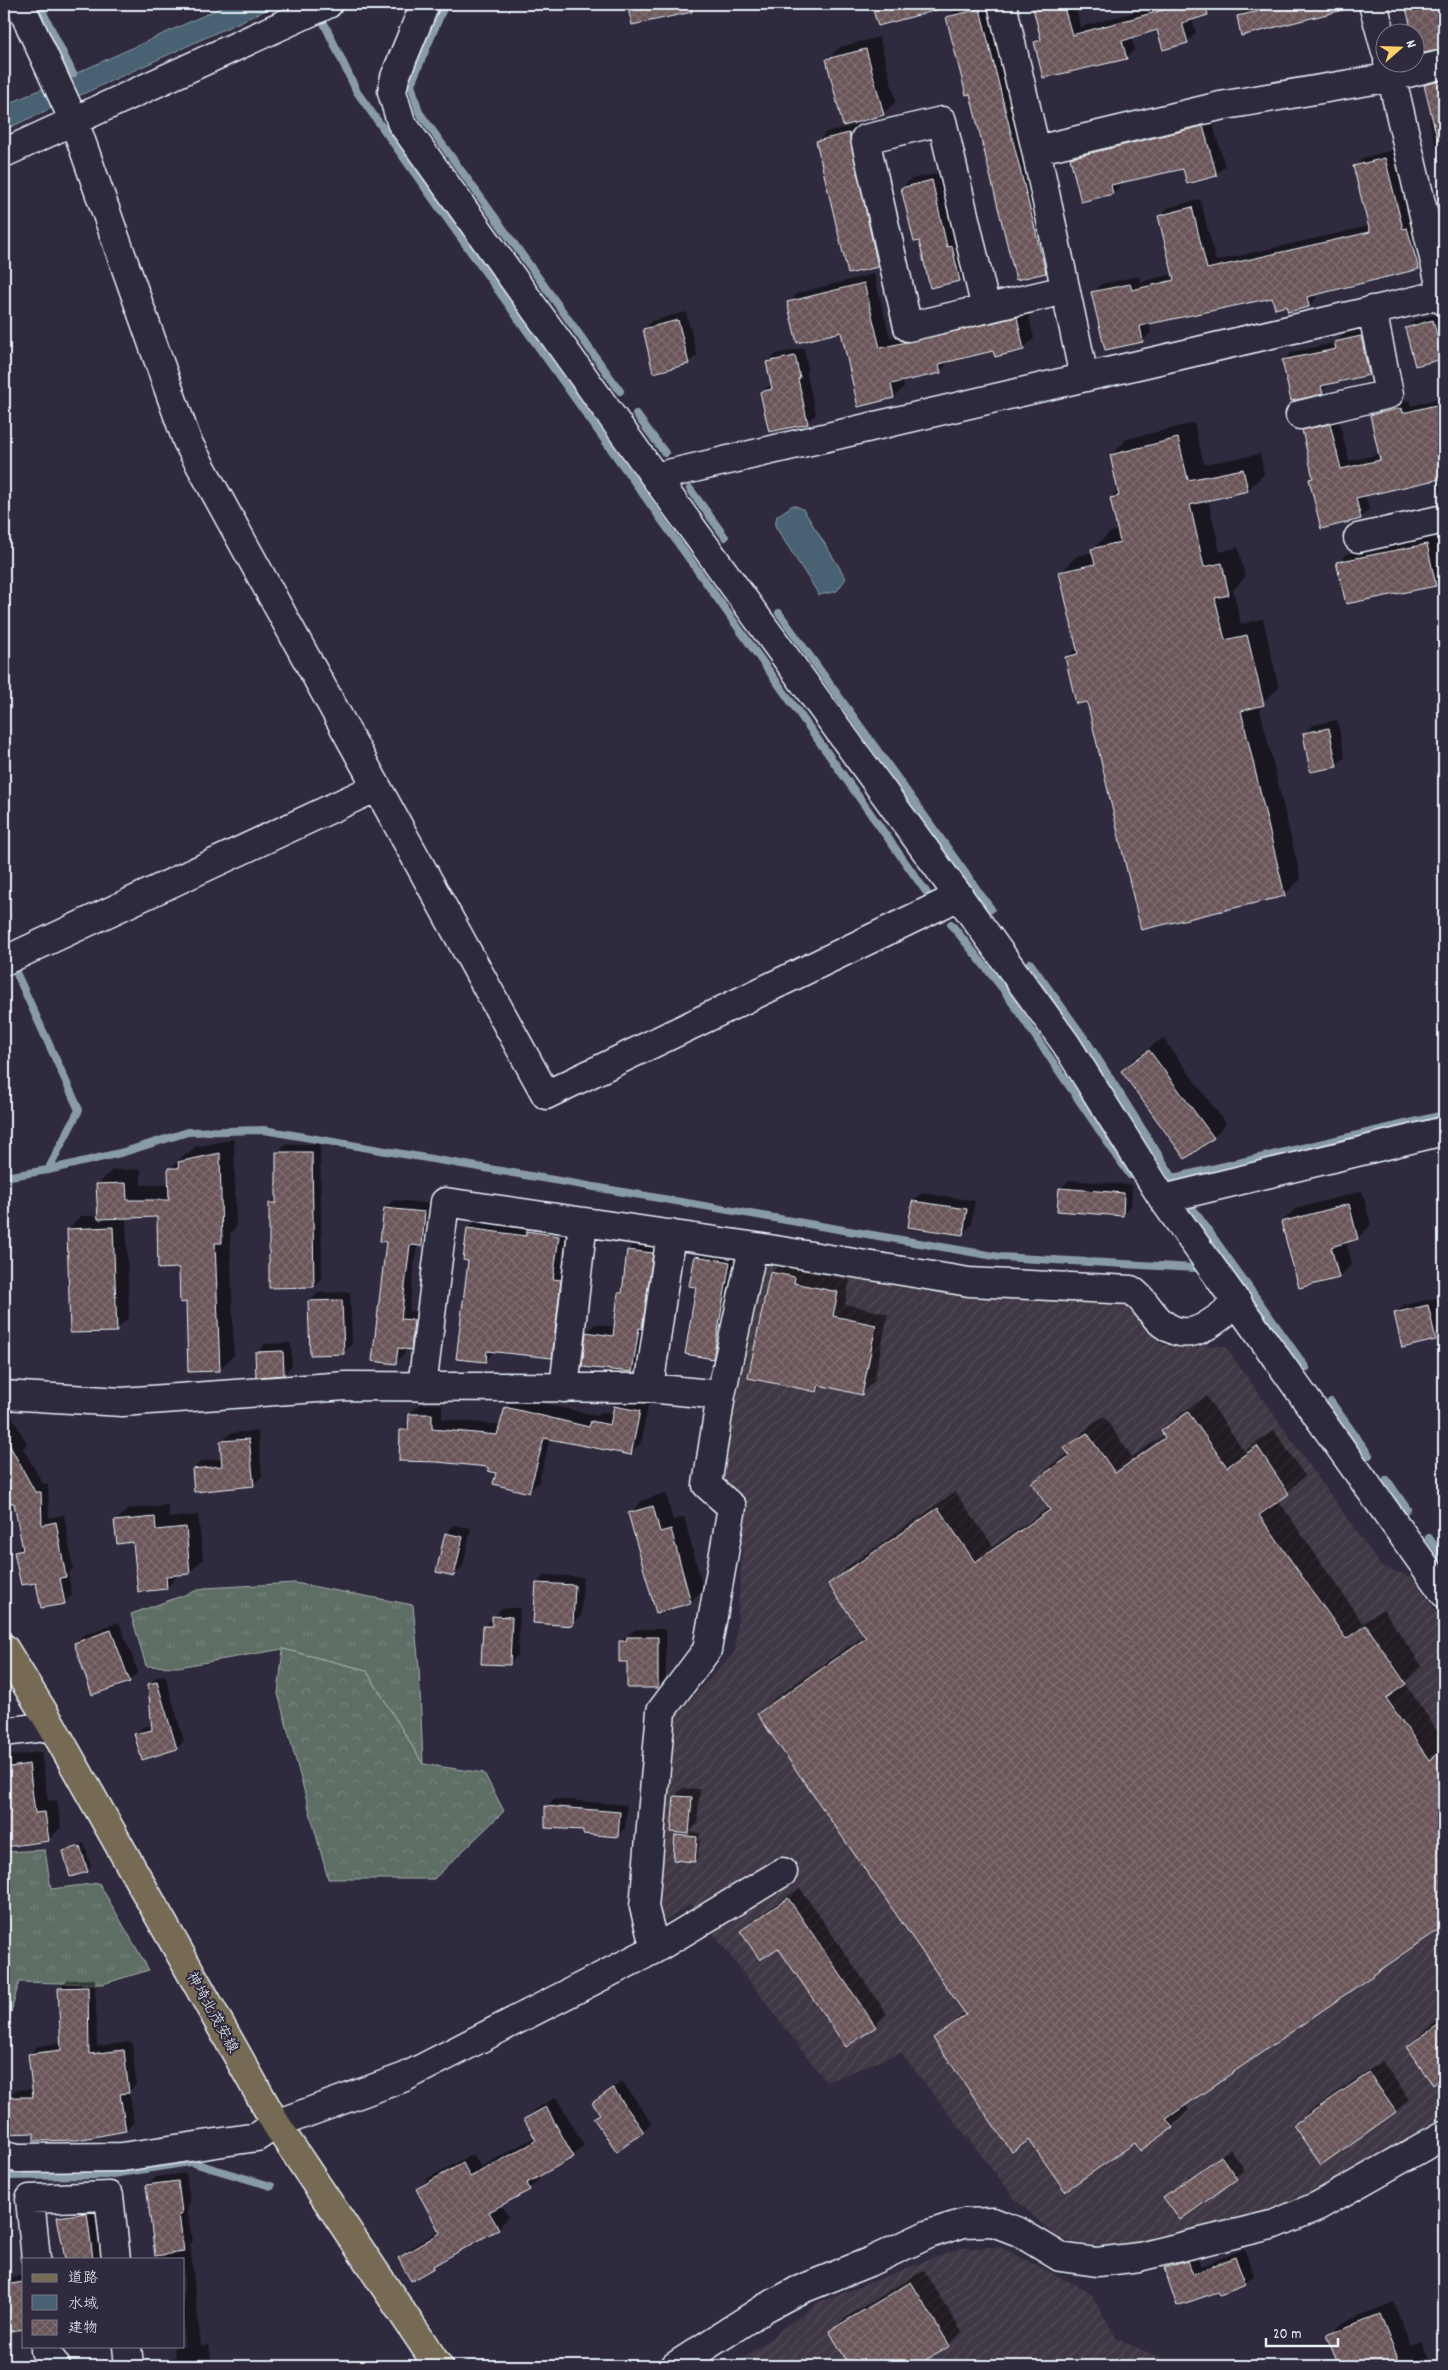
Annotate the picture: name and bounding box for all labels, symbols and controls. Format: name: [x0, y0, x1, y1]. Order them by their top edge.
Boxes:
north arrow: [1376, 22, 1426, 72]
text: N: [1400, 38, 1421, 51]
street label: 神埼北茂安線: [180, 1968, 243, 2058]
legend: [22, 2258, 185, 2348]
text: 道路: [68, 2268, 98, 2290]
text: 水域: [68, 2294, 98, 2316]
scale bar: [1266, 2315, 1338, 2347]
text: 建物: [68, 2318, 98, 2340]
text: 20 m: [1273, 2324, 1301, 2346]

